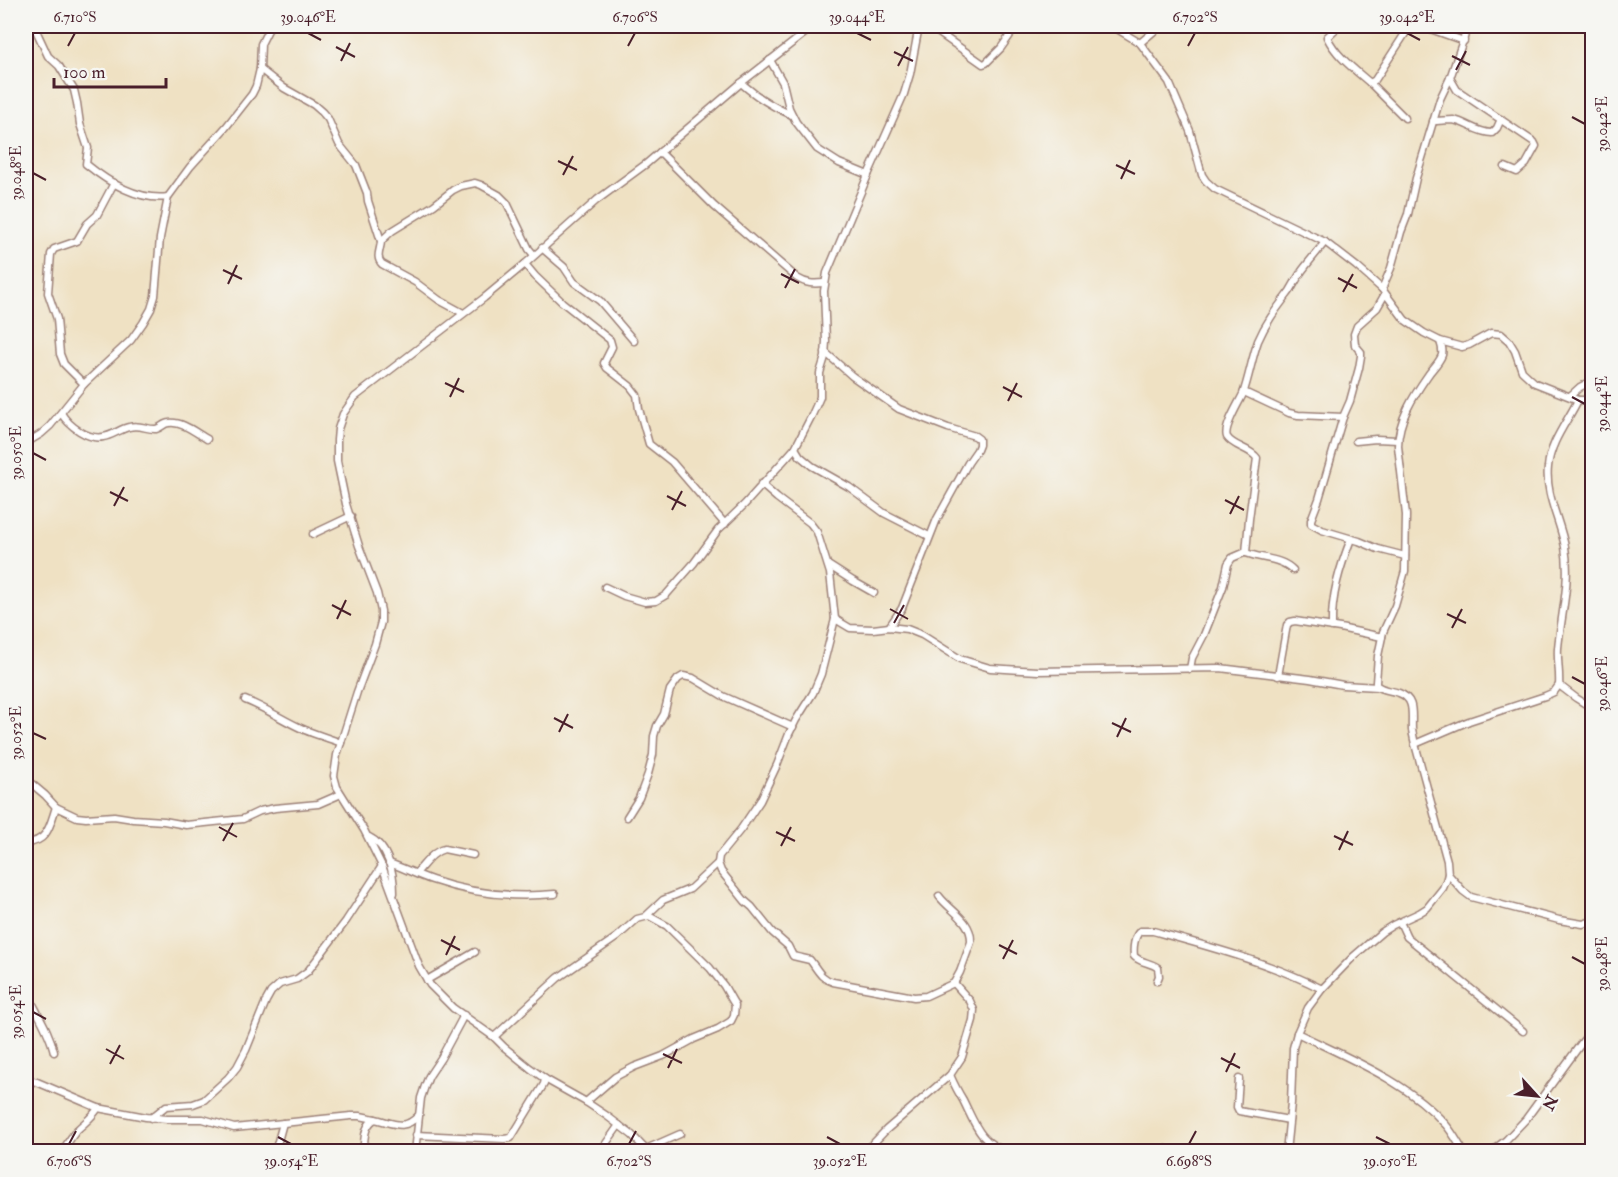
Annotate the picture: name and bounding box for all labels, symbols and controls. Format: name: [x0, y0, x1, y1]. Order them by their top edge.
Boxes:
text: 6.710°S: [53, 8, 97, 27]
text: 39.046°E: [280, 8, 336, 27]
text: 6.706°S: [612, 8, 658, 27]
text: 39.044°E: [829, 8, 885, 27]
text: 6.702°S: [1172, 8, 1218, 27]
text: 39.042°E: [1379, 8, 1435, 27]
scale bar: [54, 51, 166, 89]
text: 100 m: [63, 61, 106, 84]
text: 39.042°E: [1593, 96, 1612, 152]
text: 39.048°E: [7, 145, 26, 201]
text: 39.044°E: [1593, 376, 1612, 432]
text: 39.050°E: [7, 426, 26, 480]
text: 39.046°E: [1593, 656, 1612, 712]
text: 39.052°E: [7, 706, 26, 760]
text: 39.048°E: [1593, 936, 1612, 992]
text: 39.054°E: [7, 985, 26, 1039]
north arrow: [1507, 1066, 1567, 1126]
text: N: [1537, 1091, 1562, 1114]
text: 6.706°S: [46, 1152, 92, 1171]
text: 39.054°E: [264, 1152, 318, 1171]
text: 6.702°S: [606, 1152, 652, 1171]
text: 39.052°E: [813, 1152, 867, 1171]
text: 6.698°S: [1166, 1152, 1212, 1171]
text: 39.050°E: [1363, 1152, 1417, 1171]

